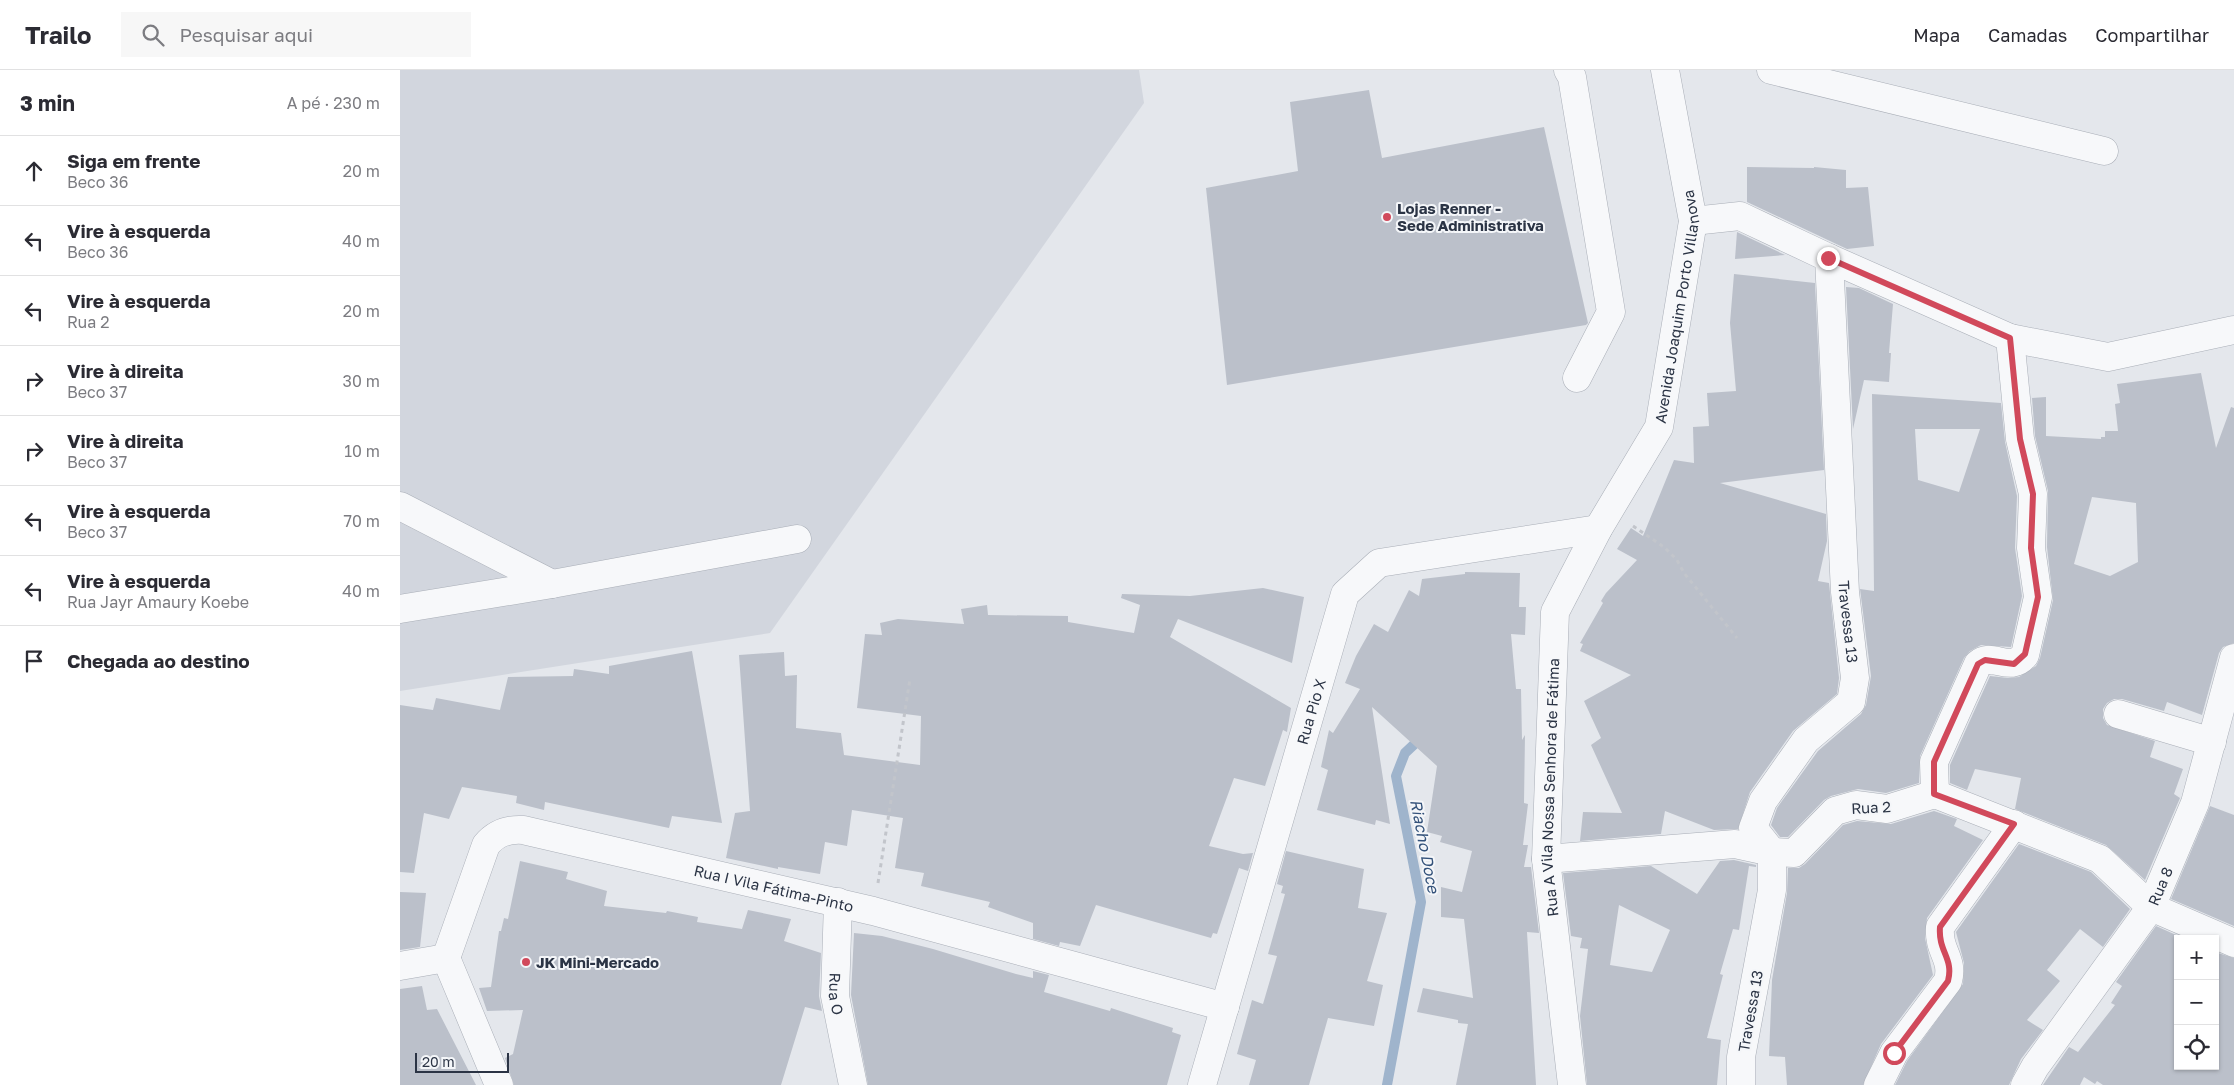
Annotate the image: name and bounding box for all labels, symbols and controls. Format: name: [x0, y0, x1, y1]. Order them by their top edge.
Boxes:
search box: [121, 12, 471, 57]
text: Trailo: [25, 20, 91, 49]
icon: search: [139, 21, 167, 49]
text: Pesquisar aqui: [179, 23, 313, 46]
text: Mapa: [1913, 24, 1960, 46]
text: Camadas: [1988, 24, 2067, 46]
text: Compartilhar: [2095, 24, 2209, 46]
text: 3 min: [20, 90, 75, 116]
text: A pé · 230 m: [287, 93, 380, 113]
text: Siga em frente: [67, 149, 201, 172]
icon: ahead: [20, 157, 48, 185]
text: 20 m: [343, 161, 380, 181]
text: Beco 36: [67, 172, 128, 192]
street label: Avenida Joaquim Porto Villanova: [1651, 189, 1702, 425]
place label: Lojas Renner - Sede Administrativa: [1397, 199, 1544, 234]
marker: Lojas Renner - Sede Administrativa: [1381, 211, 1393, 223]
text: Vire à esquerda: [67, 219, 210, 242]
icon: left: [20, 227, 48, 255]
text: 40 m: [342, 231, 380, 251]
text: Beco 36: [67, 242, 128, 262]
route end: [1817, 247, 1840, 270]
text: Vire à esquerda: [67, 289, 210, 312]
icon: left: [20, 297, 48, 325]
text: 20 m: [343, 301, 380, 321]
text: Rua 2: [67, 312, 110, 332]
text: Vire à direita: [67, 359, 184, 382]
icon: right: [20, 367, 48, 395]
text: 30 m: [343, 371, 380, 391]
text: Beco 37: [67, 382, 127, 402]
text: Vire à direita: [67, 429, 184, 452]
icon: right: [20, 437, 48, 465]
text: 10 m: [344, 441, 380, 461]
text: Beco 37: [67, 452, 127, 472]
text: Vire à esquerda: [67, 499, 210, 522]
icon: left: [20, 507, 48, 535]
text: 70 m: [343, 511, 380, 531]
text: Beco 37: [67, 522, 127, 542]
text: Vire à esquerda: [67, 569, 210, 592]
icon: left: [20, 577, 48, 605]
street label: Travessa 13: [1835, 580, 1862, 664]
text: 40 m: [342, 581, 380, 601]
text: Rua Jayr Amaury Koebe: [67, 592, 249, 612]
icon: arrive: [20, 647, 48, 675]
text: Chegada ao destino: [67, 649, 250, 672]
street label: Rua A Vila Nossa Senhora de Fátima: [1537, 658, 1562, 918]
street label: Rua Pio X: [1293, 676, 1329, 747]
water label: Riacho Doce: [1406, 797, 1444, 896]
street label: Rua 2: [1851, 797, 1891, 817]
street label: Rua I Vila Fátima-Pinto: [692, 861, 855, 915]
street label: Rua 8: [2144, 864, 2176, 908]
map controls: [2174, 935, 2219, 1070]
button: +: [2174, 935, 2219, 980]
place label: JK Mini-Mercado: [536, 953, 659, 971]
marker: JK Mini-Mercado: [520, 956, 532, 968]
street label: Travessa 13: [1734, 969, 1766, 1053]
street label: Rua O: [825, 973, 848, 1017]
button: −: [2174, 980, 2219, 1025]
button: locate: [2174, 1025, 2219, 1070]
route start: [1883, 1042, 1906, 1065]
scale bar: [415, 1050, 509, 1073]
text: 20 m: [422, 1053, 455, 1070]

